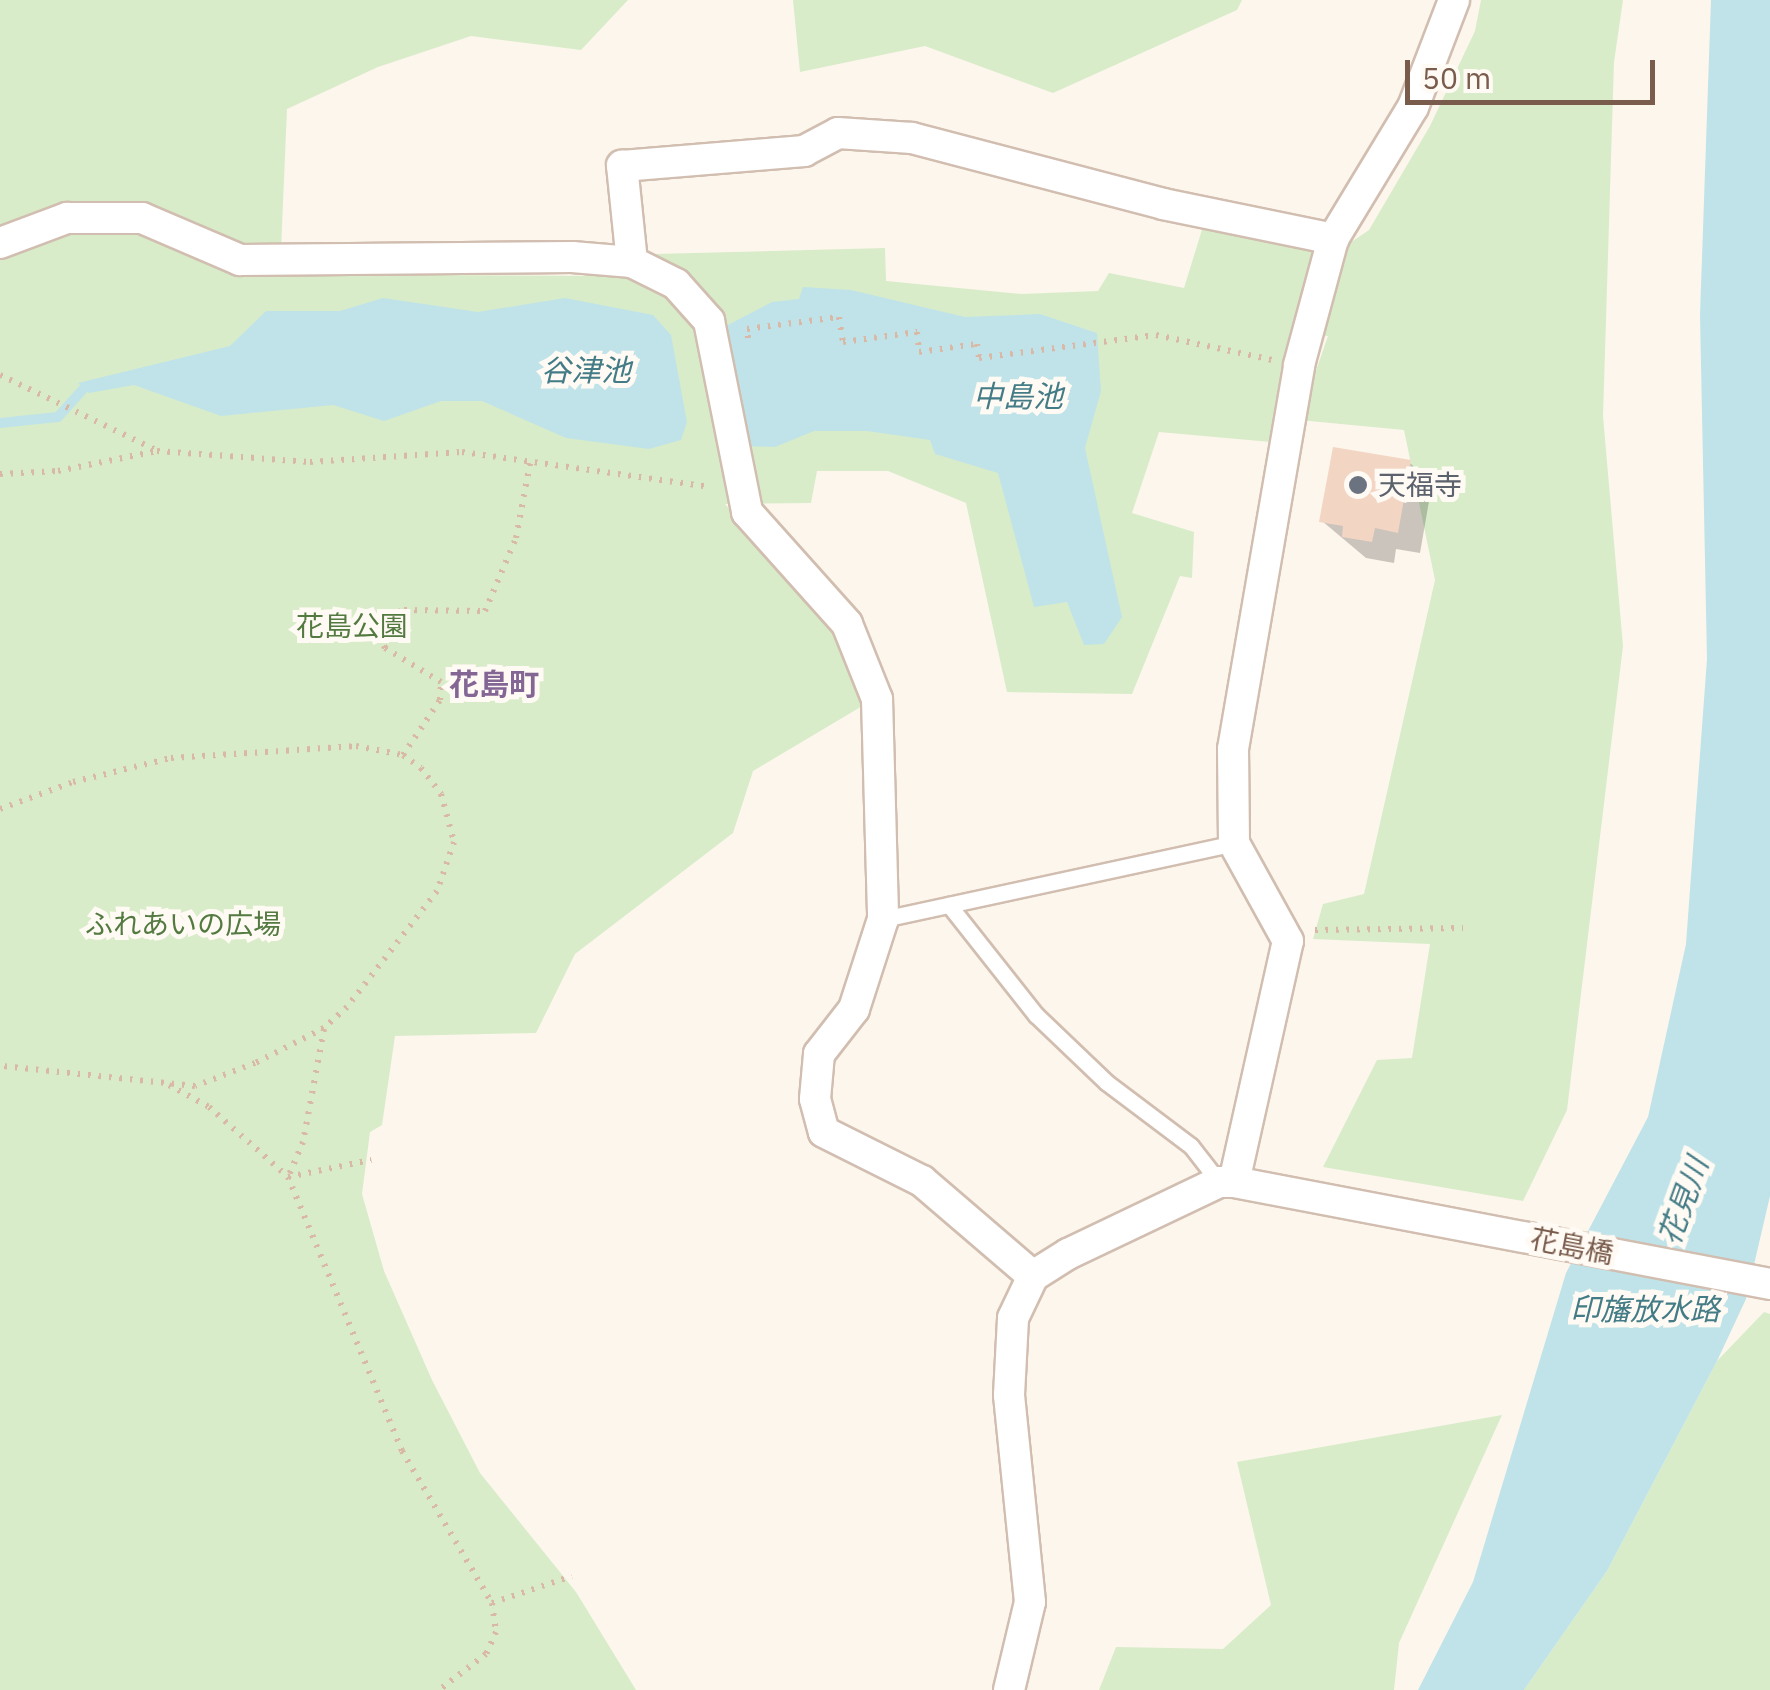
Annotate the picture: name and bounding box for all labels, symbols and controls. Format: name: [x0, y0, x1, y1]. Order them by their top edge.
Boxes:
scale bar: [1410, 40, 1660, 102]
text: 50 m: [1422, 58, 1491, 97]
water label: 谷津池: [541, 352, 631, 388]
water label: 中島池: [973, 378, 1063, 414]
place label: 天福寺: [1378, 468, 1462, 502]
marker: 天福寺: [1347, 474, 1369, 496]
park label: 花島公園: [296, 609, 408, 643]
district label: 花島町: [449, 666, 539, 702]
park label: ふれあいの広場: [85, 907, 281, 941]
water label: 花見川: [1651, 1153, 1715, 1249]
street label: 花島橋: [1528, 1221, 1616, 1271]
water label: 印旛放水路: [1570, 1291, 1720, 1327]

